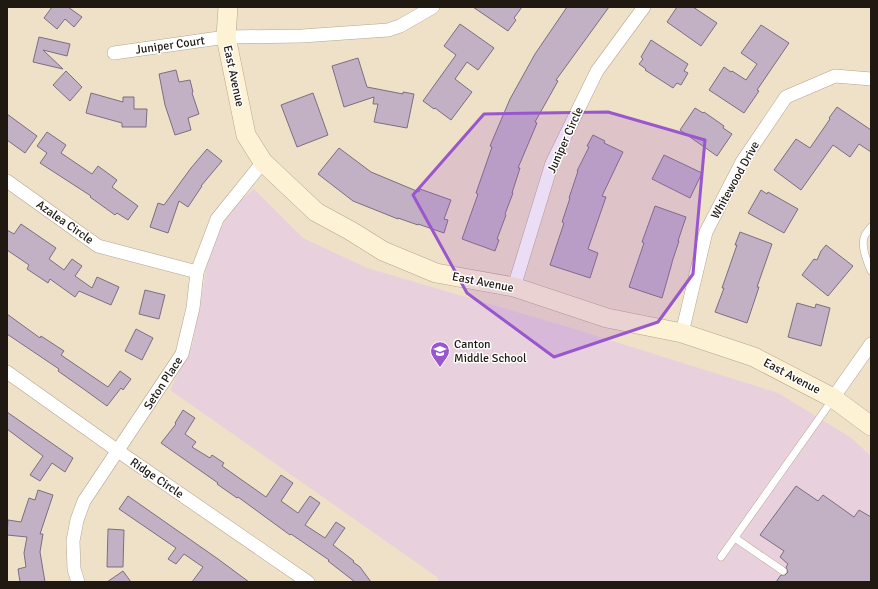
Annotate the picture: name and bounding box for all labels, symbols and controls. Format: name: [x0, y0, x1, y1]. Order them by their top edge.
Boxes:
street label: Juniper Court: [134, 33, 206, 58]
street label: East Avenue: [220, 44, 247, 108]
street label: Juniper Circle: [544, 105, 587, 176]
street label: Whitewood Drive: [708, 139, 763, 222]
street label: Azalea Circle: [33, 197, 96, 248]
street label: East Avenue: [451, 269, 515, 296]
place label: Canton Middle School: [454, 337, 527, 366]
school or university icon: Canton Middle School: [429, 340, 451, 368]
street label: Seton Place: [141, 354, 186, 413]
street label: East Avenue: [761, 355, 823, 398]
street label: Ridge Circle: [127, 455, 186, 502]

